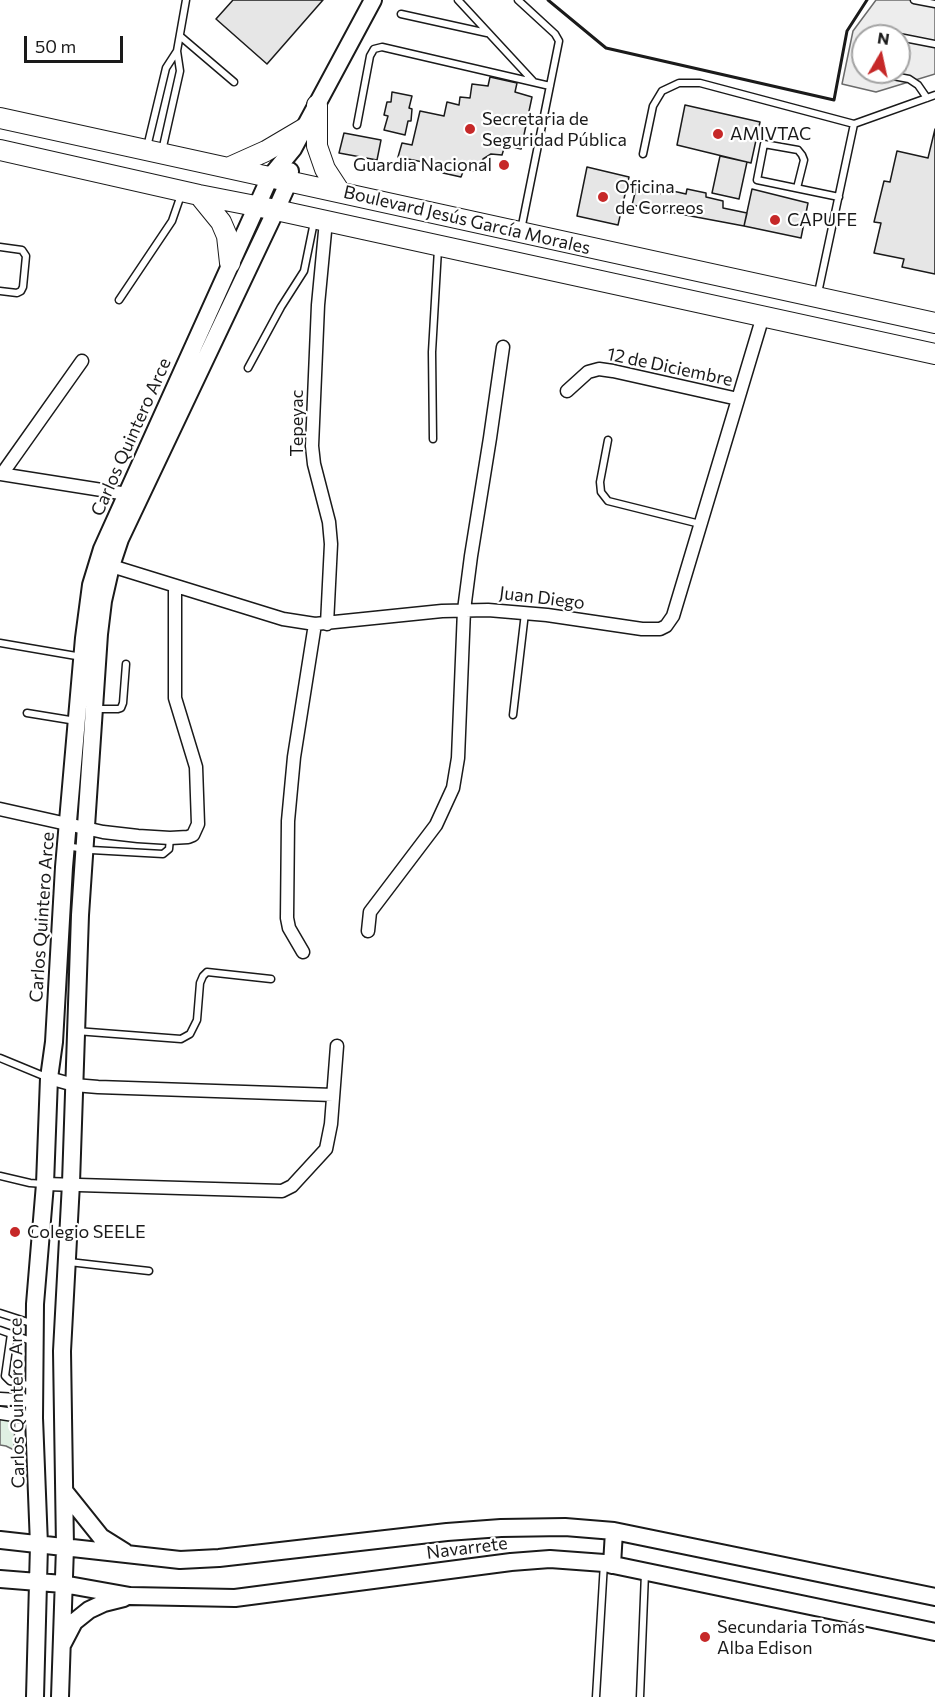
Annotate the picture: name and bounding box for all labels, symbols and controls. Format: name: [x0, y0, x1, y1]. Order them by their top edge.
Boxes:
scale bar: [27, 24, 126, 62]
north arrow: [851, 24, 911, 84]
text: N: [876, 27, 891, 48]
text: 50 m: [35, 35, 76, 57]
place label: Secretaria de Seguridad Pública: [482, 108, 627, 150]
marker: Secretaria de Seguridad Pública: [463, 122, 477, 136]
place label: AMIVTAC: [730, 123, 811, 145]
marker: AMIVTAC: [711, 127, 725, 141]
place label: Guardia Nacional: [353, 154, 492, 176]
marker: Guardia Nacional: [497, 158, 511, 172]
place label: Oficina de Correos: [615, 176, 704, 219]
street label: Boulevard Jesús García Morales: [342, 181, 592, 259]
marker: Oficina de Correos: [596, 190, 610, 204]
place label: CAPUFE: [787, 209, 857, 231]
marker: CAPUFE: [768, 213, 782, 227]
street label: 12 de Diciembre: [605, 343, 735, 391]
street label: Carlos Quintero Arce: [86, 355, 176, 519]
street label: Tepeyac: [286, 389, 308, 457]
street label: Juan Diego: [498, 582, 586, 614]
street label: Carlos Quintero Arce: [25, 831, 59, 1003]
place label: Colegio SEELE: [27, 1221, 146, 1243]
marker: Colegio SEELE: [8, 1225, 22, 1239]
street label: Carlos Quintero Arce: [5, 1317, 29, 1489]
street label: Navarrete: [425, 1532, 509, 1564]
place label: Secundaria Tomás Alba Edison: [717, 1616, 865, 1658]
marker: Secundaria Tomás Alba Edison: [698, 1630, 712, 1644]

